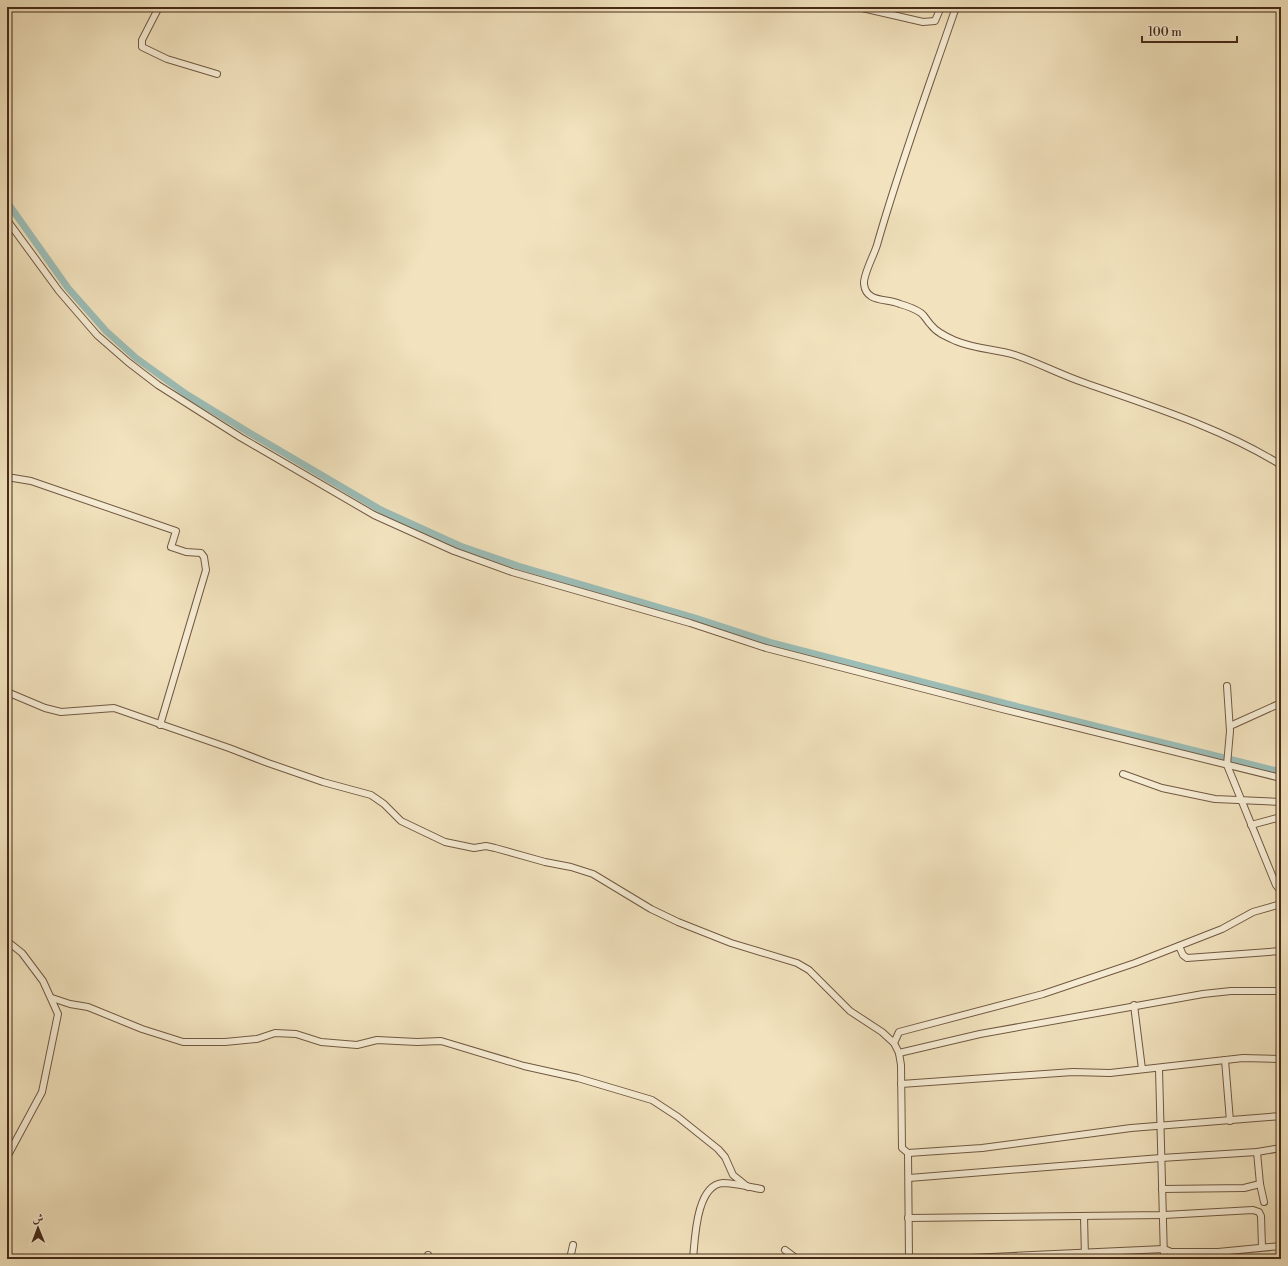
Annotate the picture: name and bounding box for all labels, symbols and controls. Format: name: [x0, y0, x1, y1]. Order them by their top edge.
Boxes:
scale bar: [1142, 18, 1237, 44]
text: 100 m: [1148, 25, 1182, 40]
north arrow: [18, 1208, 58, 1248]
text: ش: [32, 1212, 44, 1226]

